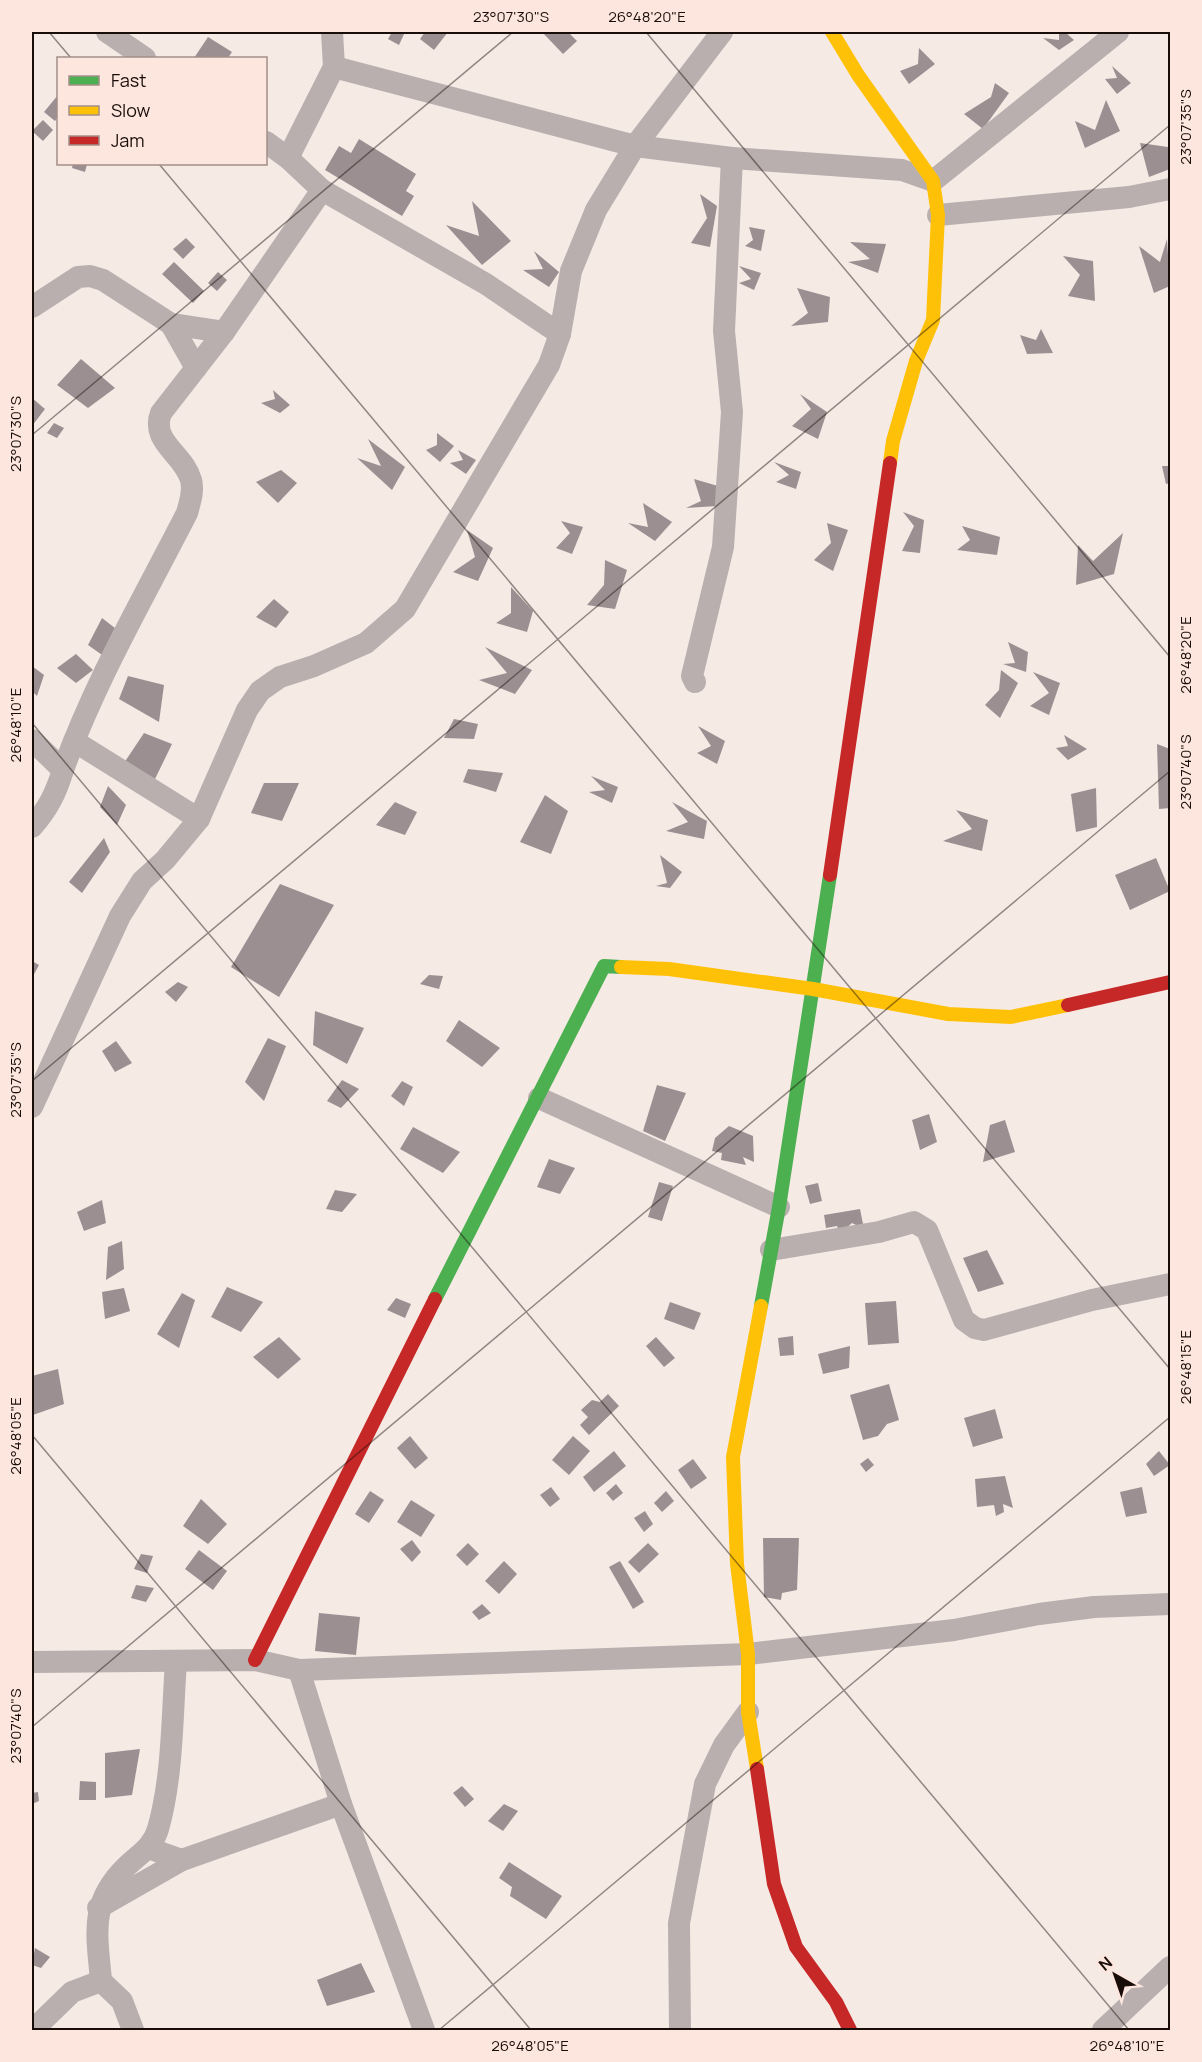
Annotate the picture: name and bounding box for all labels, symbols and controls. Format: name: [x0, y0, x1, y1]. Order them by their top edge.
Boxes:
text: 23°07'30"S: [473, 6, 549, 27]
text: 26°48'20"E: [608, 6, 686, 27]
legend: [57, 57, 267, 165]
text: Fast: [111, 68, 146, 92]
text: 23°07'35"S: [1175, 89, 1196, 165]
text: Slow: [111, 98, 151, 122]
text: Jam: [111, 128, 145, 152]
text: 23°07'30"S: [5, 396, 26, 472]
text: 26°48'20"E: [1175, 616, 1196, 694]
text: 26°48'10"E: [5, 688, 26, 762]
text: 23°07'40"S: [1175, 735, 1196, 809]
text: 23°07'35"S: [5, 1042, 26, 1118]
text: 26°48'15"E: [1175, 1330, 1196, 1404]
text: 26°48'05"E: [5, 1397, 26, 1475]
text: 23°07'40"S: [5, 1689, 26, 1763]
north arrow: [1085, 1945, 1145, 2005]
text: N: [1094, 1951, 1117, 1976]
text: 26°48'05"E: [491, 2035, 569, 2056]
text: 26°48'10"E: [1090, 2035, 1164, 2056]

